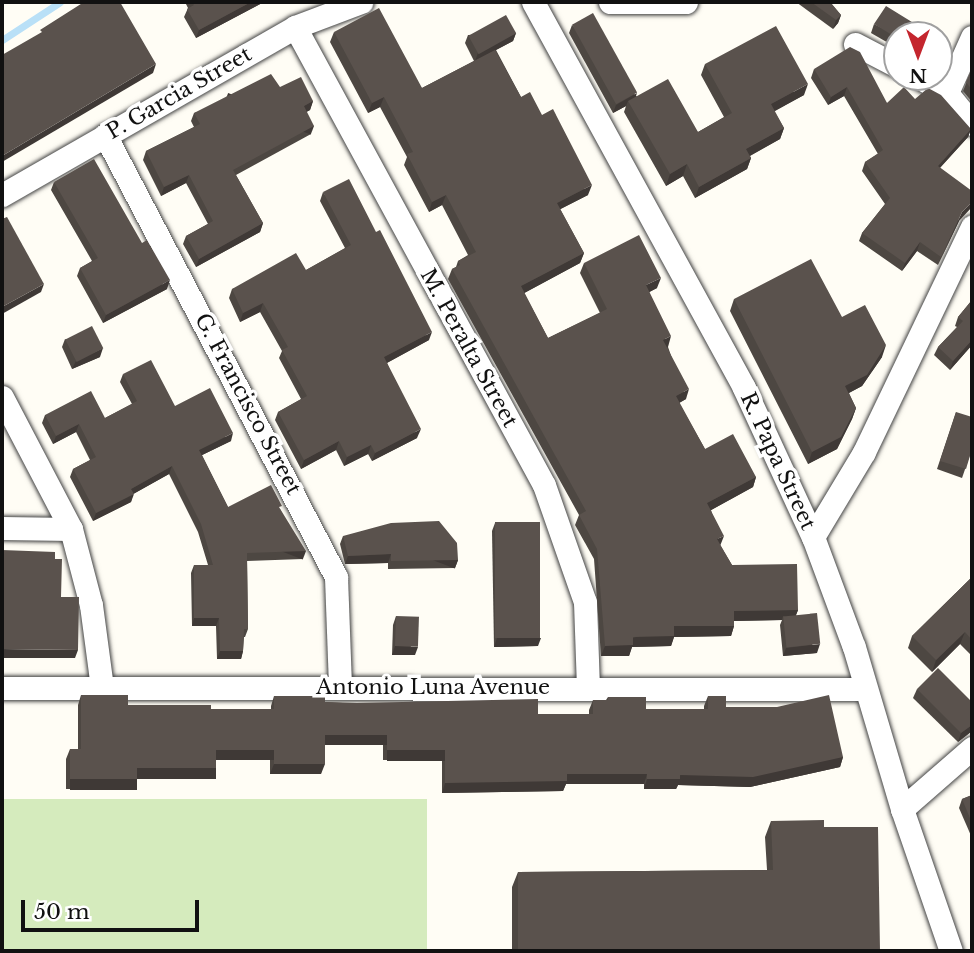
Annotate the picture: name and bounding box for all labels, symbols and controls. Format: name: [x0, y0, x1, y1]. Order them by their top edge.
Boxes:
north arrow: [883, 21, 953, 91]
street label: P. Garcia Street: [102, 41, 256, 145]
text: N: [909, 64, 927, 87]
street label: M. Peralta Street: [415, 264, 523, 432]
street label: G. Francisco Street: [190, 309, 306, 499]
street label: R. Papa Street: [735, 388, 821, 534]
street label: Antonio Luna Avenue: [315, 674, 551, 700]
scale bar: [24, 886, 203, 930]
text: 50 m: [34, 899, 89, 925]

